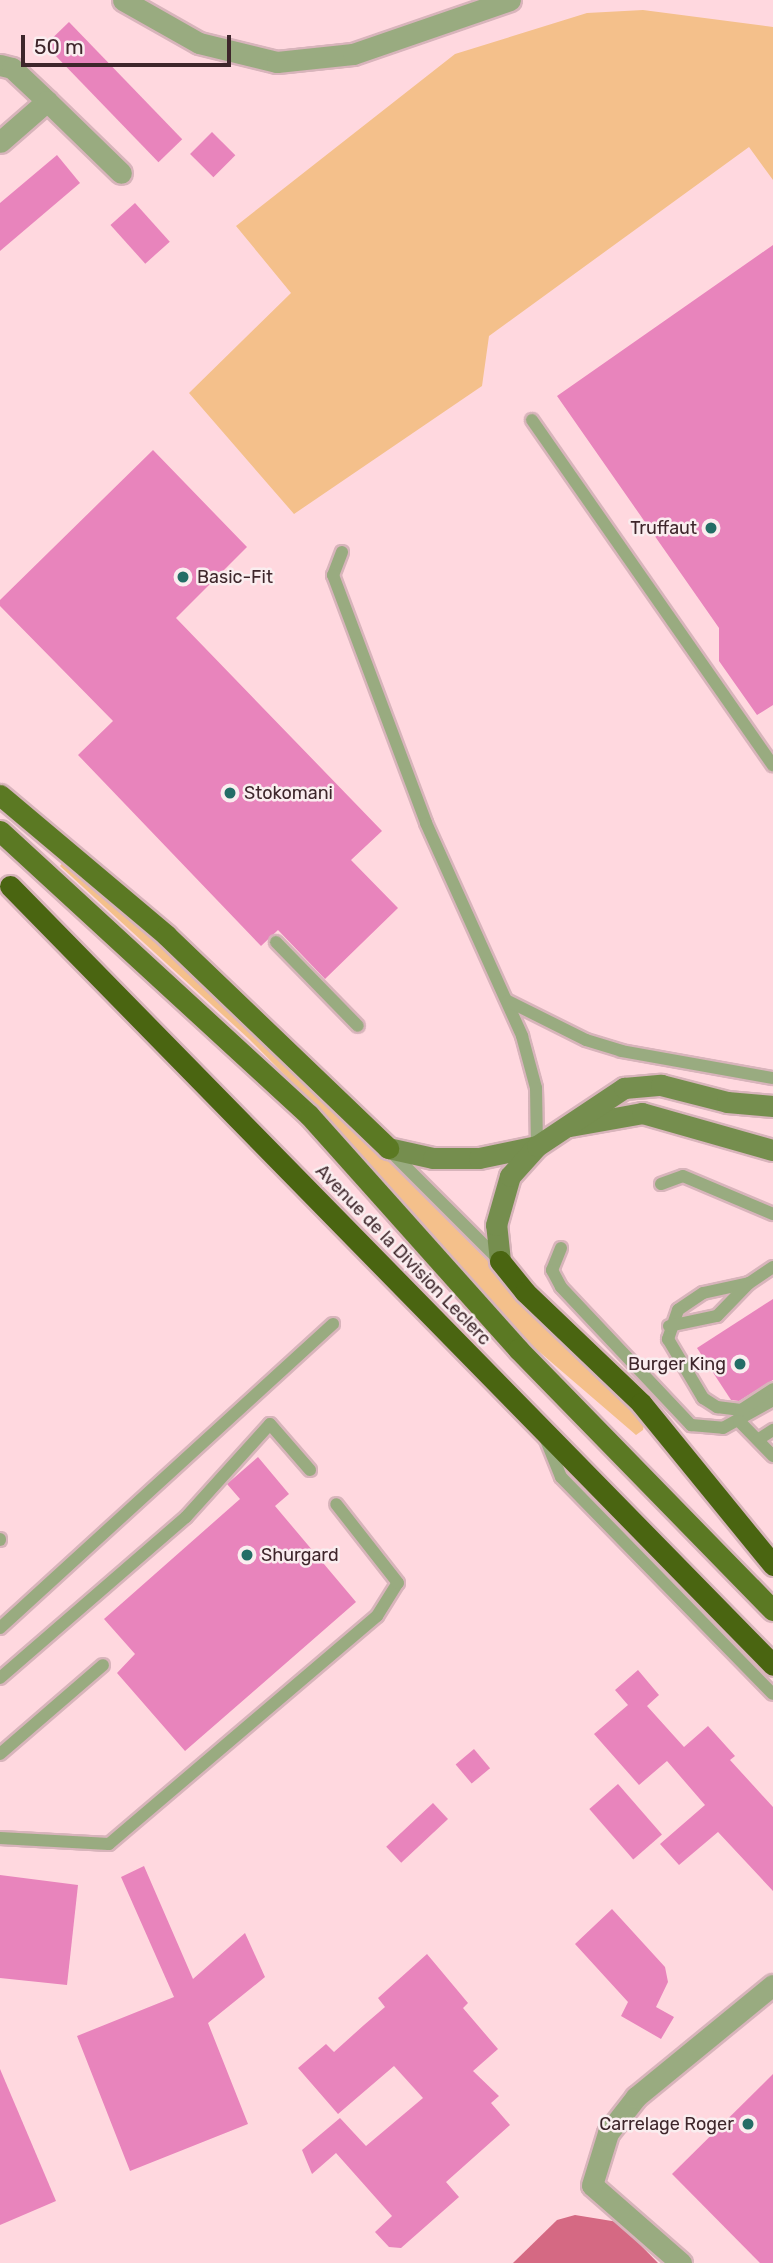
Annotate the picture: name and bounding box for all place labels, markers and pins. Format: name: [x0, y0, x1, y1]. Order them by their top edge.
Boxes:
place label: Truffaut: [630, 517, 697, 539]
marker: Truffaut: [703, 520, 719, 536]
place label: Basic-Fit: [197, 566, 273, 588]
marker: Basic-Fit: [175, 569, 191, 585]
place label: Stokomani: [244, 782, 333, 804]
marker: Stokomani: [222, 785, 238, 801]
place label: Burger King: [628, 1353, 726, 1375]
marker: Burger King: [732, 1356, 748, 1372]
place label: Shurgard: [261, 1544, 339, 1566]
marker: Shurgard: [239, 1547, 255, 1563]
place label: Carrelage Roger: [599, 2113, 734, 2135]
marker: Carrelage Roger: [740, 2116, 756, 2132]

